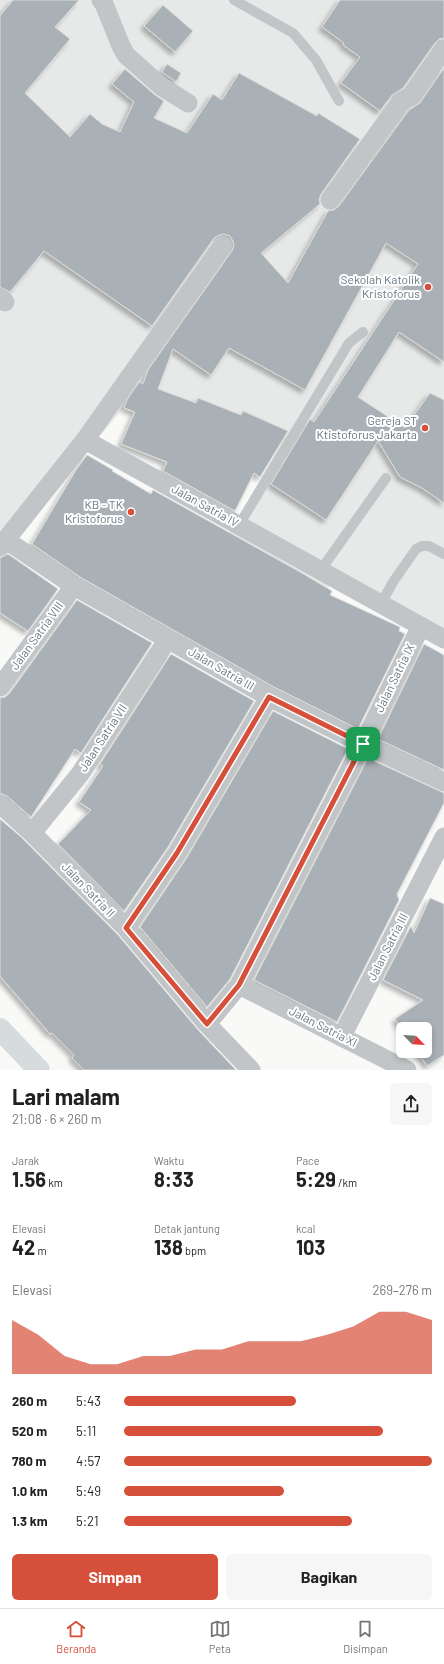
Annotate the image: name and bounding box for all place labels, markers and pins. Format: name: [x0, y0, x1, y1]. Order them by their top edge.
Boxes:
place label: Sekolah Katolik Kristoforus: [341, 272, 420, 300]
marker: Sekolah Katolik Kristoforus: [423, 282, 433, 292]
place label: Gereja ST Ktistoforus Jakarta: [316, 413, 417, 441]
marker: Gereja ST Ktistoforus Jakarta: [420, 423, 430, 433]
place label: KB - TK Kristoforus: [65, 497, 124, 525]
marker: KB - TK Kristoforus: [126, 507, 136, 517]
pin: [346, 727, 380, 761]

